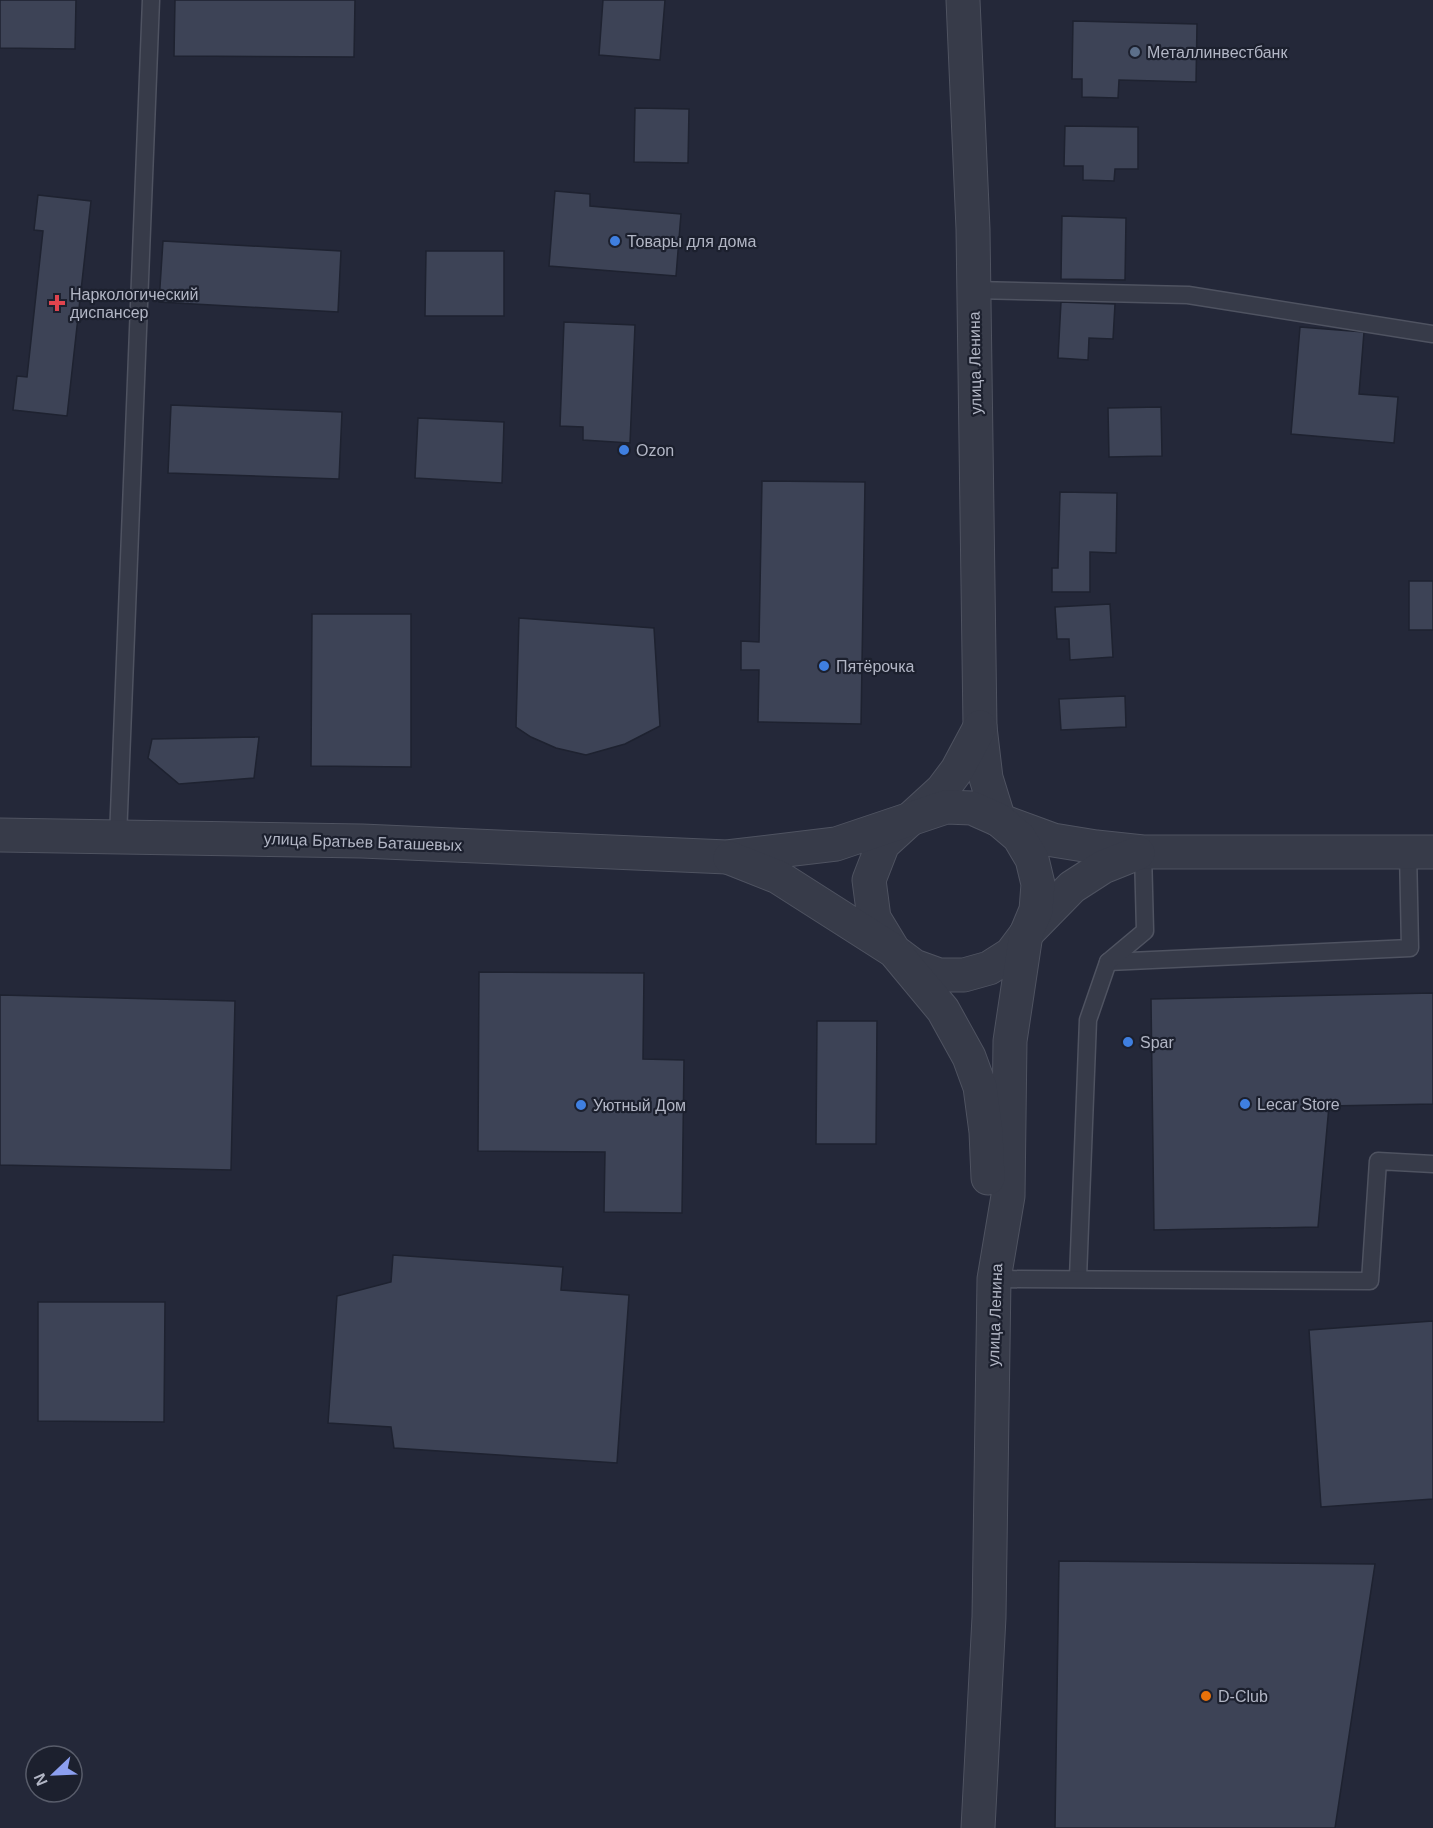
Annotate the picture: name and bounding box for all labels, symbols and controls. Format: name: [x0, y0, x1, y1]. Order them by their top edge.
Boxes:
place label: Металлинвестбанк: [1147, 44, 1288, 61]
marker: Металлинвестбанк: [1128, 45, 1142, 59]
place label: Товары для дома: [627, 233, 757, 250]
marker: Товары для дома: [608, 234, 622, 248]
place label: Наркологический диспансер: [70, 286, 198, 321]
marker: Наркологический диспансер: [48, 294, 66, 312]
street label: улица Ленина: [966, 311, 984, 415]
place label: Ozon: [636, 442, 674, 459]
marker: Ozon: [617, 443, 631, 457]
place label: Пятёрочка: [836, 658, 915, 675]
marker: Пятёрочка: [817, 659, 831, 673]
street label: улица Братьев Баташевых: [263, 830, 463, 854]
place label: Spar: [1140, 1034, 1174, 1051]
marker: Spar: [1121, 1035, 1135, 1049]
place label: Lecar Store: [1257, 1096, 1340, 1113]
place label: Уютный Дом: [593, 1097, 686, 1114]
marker: Lecar Store: [1238, 1097, 1252, 1111]
marker: Уютный Дом: [574, 1098, 588, 1112]
street label: улица Ленина: [985, 1263, 1005, 1367]
place label: D-Club: [1218, 1688, 1268, 1705]
marker: D-Club: [1199, 1689, 1213, 1703]
north arrow: [24, 1744, 84, 1804]
text: N: [31, 1771, 51, 1788]

